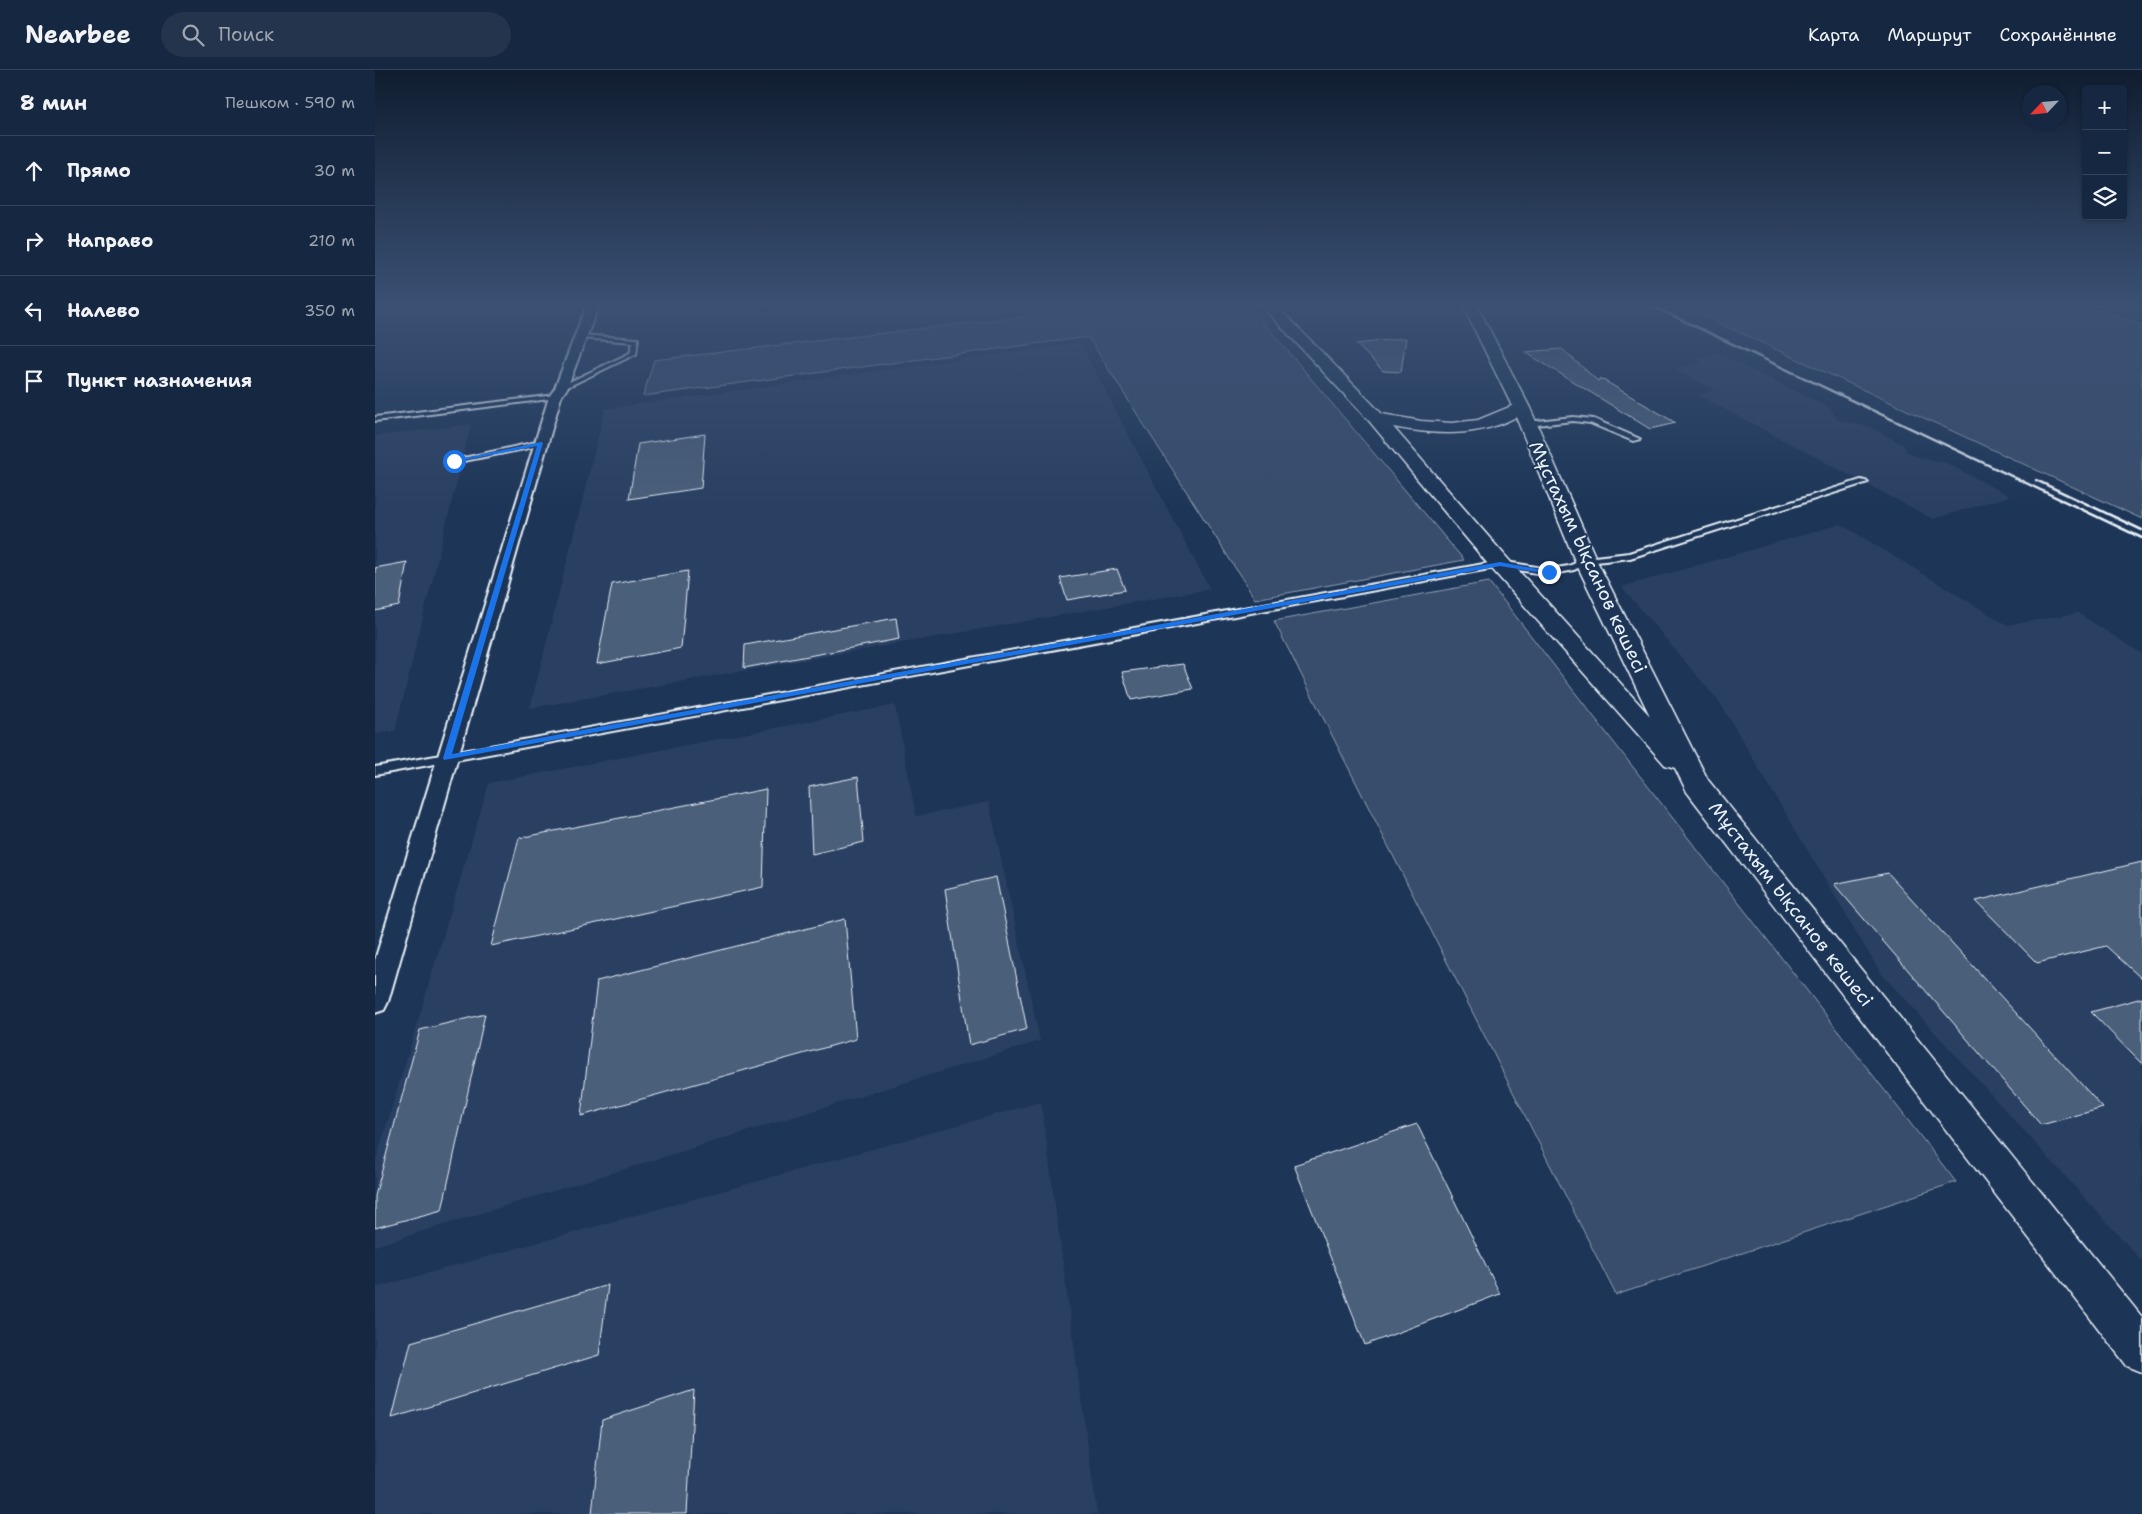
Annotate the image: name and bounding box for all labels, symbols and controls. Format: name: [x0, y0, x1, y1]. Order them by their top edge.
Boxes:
search box: [161, 12, 511, 57]
text: Nearbee: [25, 19, 131, 51]
icon: search: [179, 21, 207, 49]
text: Поиск: [219, 22, 274, 47]
text: Карта: [1808, 23, 1859, 47]
text: Маршрут: [1887, 23, 1971, 47]
text: Сохранённые: [1999, 23, 2117, 47]
north arrow: [2022, 85, 2067, 130]
map controls: [2082, 85, 2127, 220]
button: +: [2082, 85, 2127, 130]
text: 8 мин: [20, 89, 87, 117]
text: Пешком · 590 m: [225, 92, 355, 113]
button: −: [2082, 130, 2127, 175]
icon: ahead: [20, 157, 48, 185]
text: Прямо: [67, 158, 131, 183]
text: 30 m: [314, 160, 355, 181]
button: layers: [2082, 175, 2127, 220]
icon: right: [20, 227, 48, 255]
text: Направо: [67, 228, 153, 253]
text: 210 m: [308, 230, 355, 251]
icon: left: [20, 297, 48, 325]
text: Налево: [67, 298, 140, 323]
text: 350 m: [304, 300, 355, 321]
icon: arrive: [20, 367, 48, 395]
text: Пункт назначения: [67, 368, 252, 393]
street label: Мұстахым Ықсанов көшесі: [1523, 437, 1653, 677]
route start: [443, 450, 466, 473]
route end: [1538, 561, 1561, 584]
street label: Мұстахым Ықсанов көшесі: [1703, 796, 1879, 1012]

